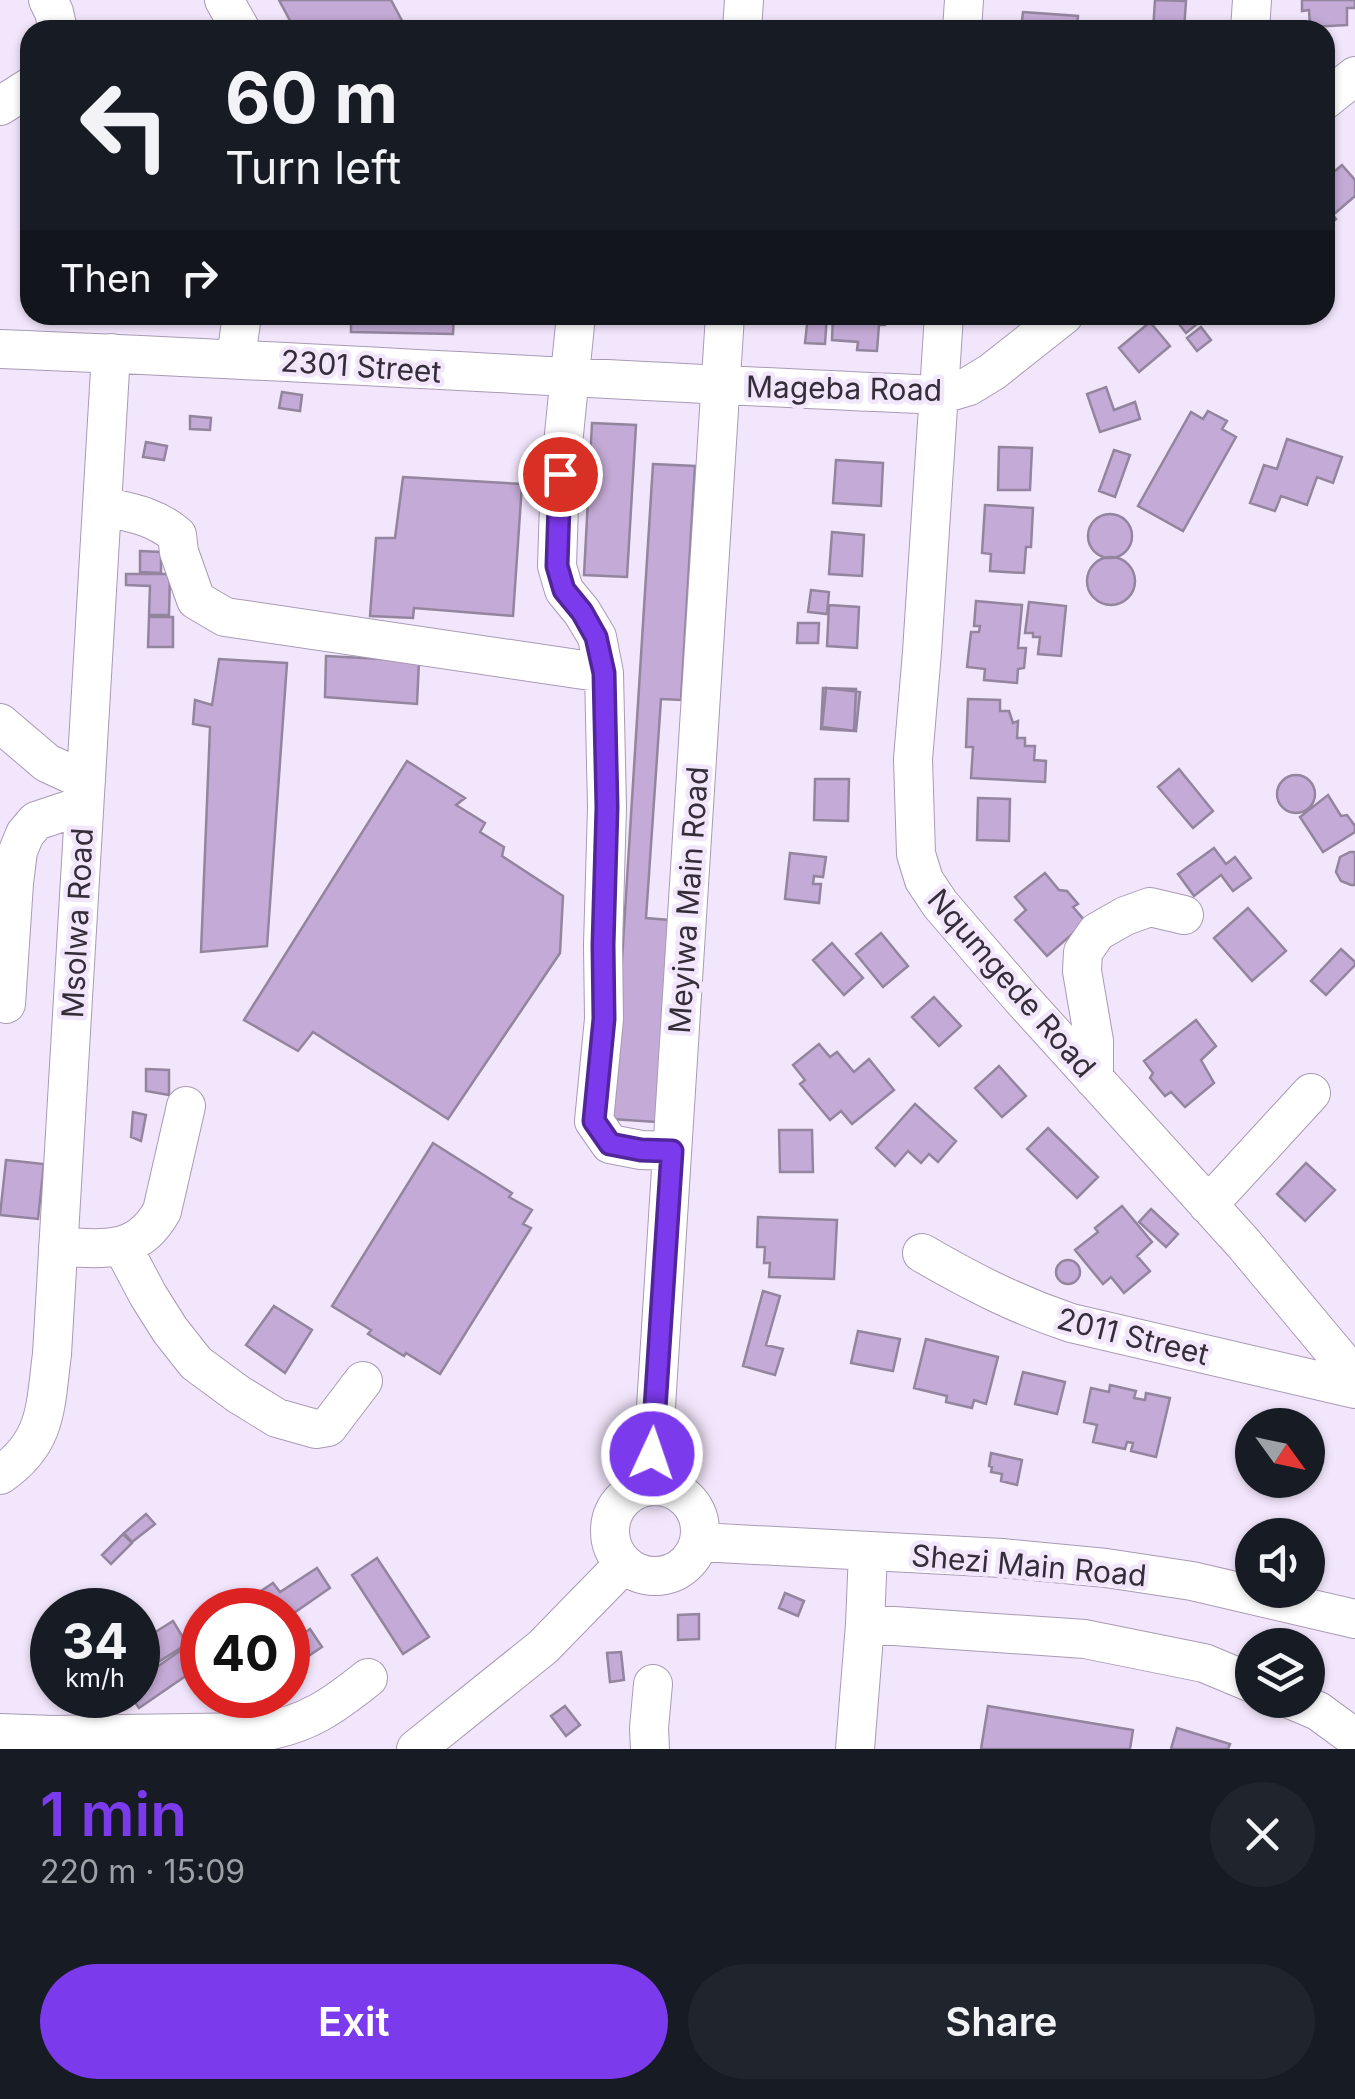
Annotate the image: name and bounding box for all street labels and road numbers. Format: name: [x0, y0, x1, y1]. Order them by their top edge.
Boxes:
street label: 2301 Street: [279, 342, 443, 390]
street label: Mageba Road: [746, 368, 942, 408]
street label: Meyiwa Main Road: [661, 765, 715, 1035]
street label: Msolwa Road: [54, 827, 100, 1019]
street label: Nqumgede Road: [920, 882, 1104, 1084]
street label: 2011 Street: [1054, 1300, 1213, 1372]
street label: Shezi Main Road: [910, 1537, 1148, 1593]

